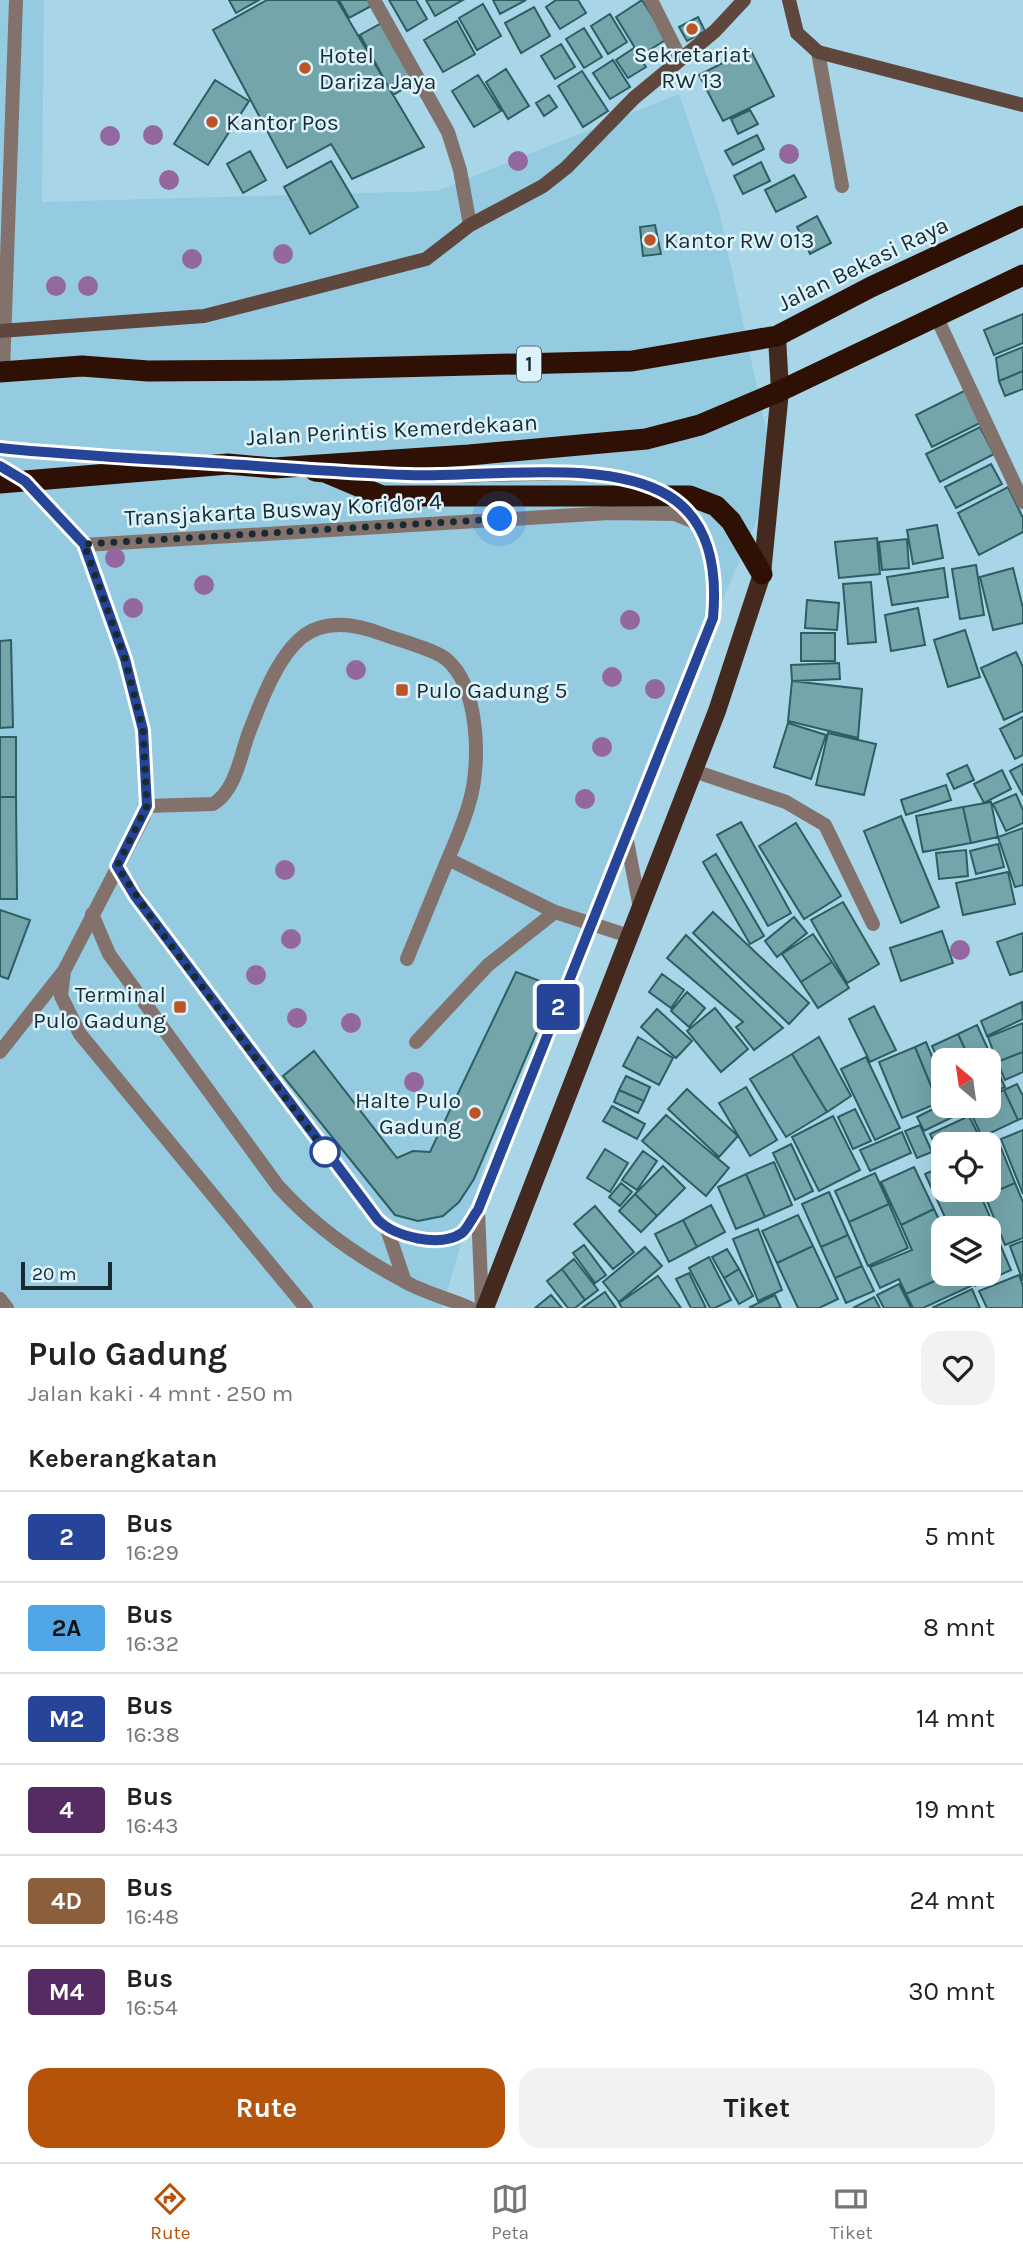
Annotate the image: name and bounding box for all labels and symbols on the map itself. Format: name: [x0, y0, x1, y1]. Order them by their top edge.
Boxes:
marker: Sekretariat RW 13: [684, 21, 700, 37]
place label: Sekretariat RW 13: [634, 41, 751, 94]
place label: Hotel Dariza Jaya: [319, 42, 436, 95]
marker: Hotel Dariza Jaya: [297, 60, 313, 76]
place label: Kantor Pos: [226, 109, 339, 136]
marker: Kantor Pos: [204, 114, 220, 130]
street label: Jalan Bekasi Raya: [773, 211, 953, 317]
place label: Kantor RW 013: [664, 227, 814, 254]
marker: Kantor RW 013: [642, 232, 658, 248]
road number: 1: [517, 346, 541, 382]
street label: Jalan Perintis Kemerdekaan: [245, 409, 539, 451]
street label: Transjakarta Busway Koridor 4: [124, 488, 442, 532]
your location: [482, 501, 517, 536]
place label: Pulo Gadung 5: [416, 677, 567, 704]
marker: Pulo Gadung 5: [394, 682, 410, 698]
place label: Terminal Pulo Gadung: [33, 981, 166, 1034]
line badge: 2: [535, 984, 581, 1030]
marker: Terminal Pulo Gadung: [172, 999, 188, 1015]
north arrow: [931, 1048, 1001, 1118]
place label: Halte Pulo Gadung: [355, 1087, 461, 1140]
marker: Halte Pulo Gadung: [467, 1105, 483, 1121]
unlabelled marker: [310, 1137, 340, 1167]
scale bar: [21, 1259, 112, 1291]

